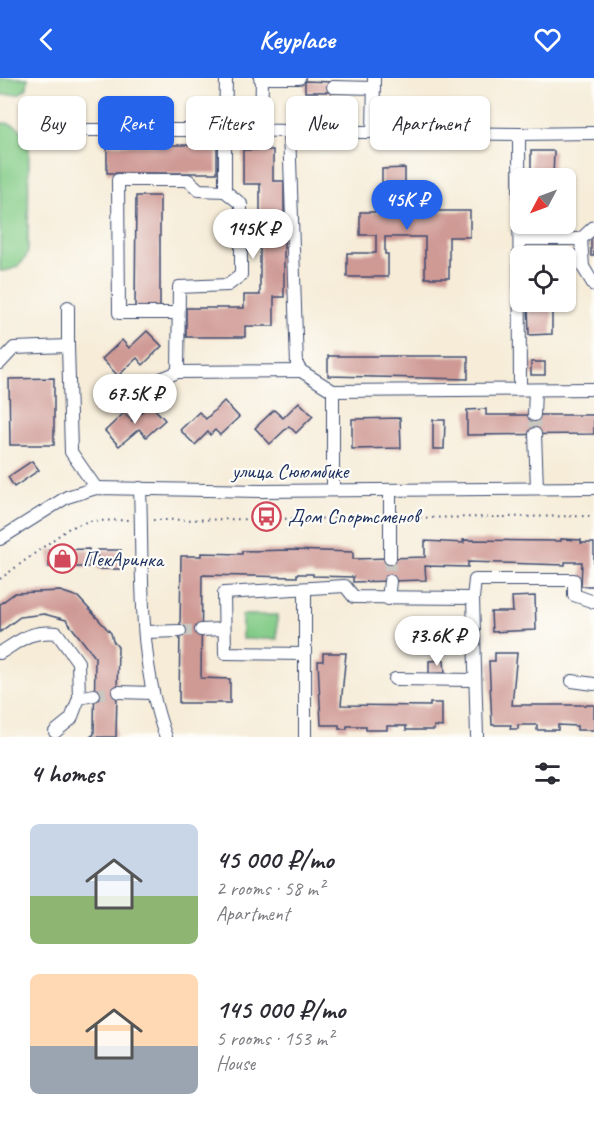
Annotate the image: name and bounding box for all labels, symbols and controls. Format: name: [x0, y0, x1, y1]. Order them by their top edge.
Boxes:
text: Keyplace: [259, 22, 335, 56]
icon: back: [30, 23, 63, 56]
icon: heart: [531, 23, 564, 56]
chip: Buy: [18, 96, 86, 150]
chip: Rent: [98, 96, 174, 150]
chip: Filters: [186, 96, 274, 150]
chip: New: [286, 96, 358, 150]
chip: Apartment: [370, 96, 490, 150]
north arrow: [510, 168, 576, 234]
map controls: [510, 168, 576, 312]
pin: 45K ₽: [365, 180, 449, 231]
text: 45K ₽: [385, 187, 429, 212]
pin: 145K ₽: [204, 209, 302, 260]
text: 145K ₽: [227, 216, 279, 241]
button: locate: [510, 246, 576, 312]
pin: 67.5K ₽: [80, 374, 190, 425]
text: 67.5K ₽: [107, 381, 163, 406]
street label: улица Сююмбике: [230, 458, 350, 484]
bus stop icon: Дом Спортсменов: [251, 500, 283, 532]
place label: Дом Спортсменов: [288, 503, 423, 529]
shop icon: ПекАринка: [46, 543, 78, 575]
place label: ПекАринка: [83, 546, 166, 572]
pin: 73.6K ₽: [382, 616, 492, 667]
text: 73.6K ₽: [409, 623, 465, 648]
text: 4 homes: [30, 757, 103, 790]
icon: filters: [531, 757, 564, 790]
text: 45 000 ₽/mo: [216, 843, 333, 876]
icon: home: [78, 848, 150, 920]
text: 2 rooms · 58 m²: [216, 876, 324, 901]
text: Apartment: [216, 901, 289, 926]
text: 145 000 ₽/mo: [216, 993, 345, 1026]
icon: home: [78, 998, 150, 1070]
text: 5 rooms · 153 m²: [216, 1026, 333, 1051]
text: House: [216, 1051, 255, 1076]

